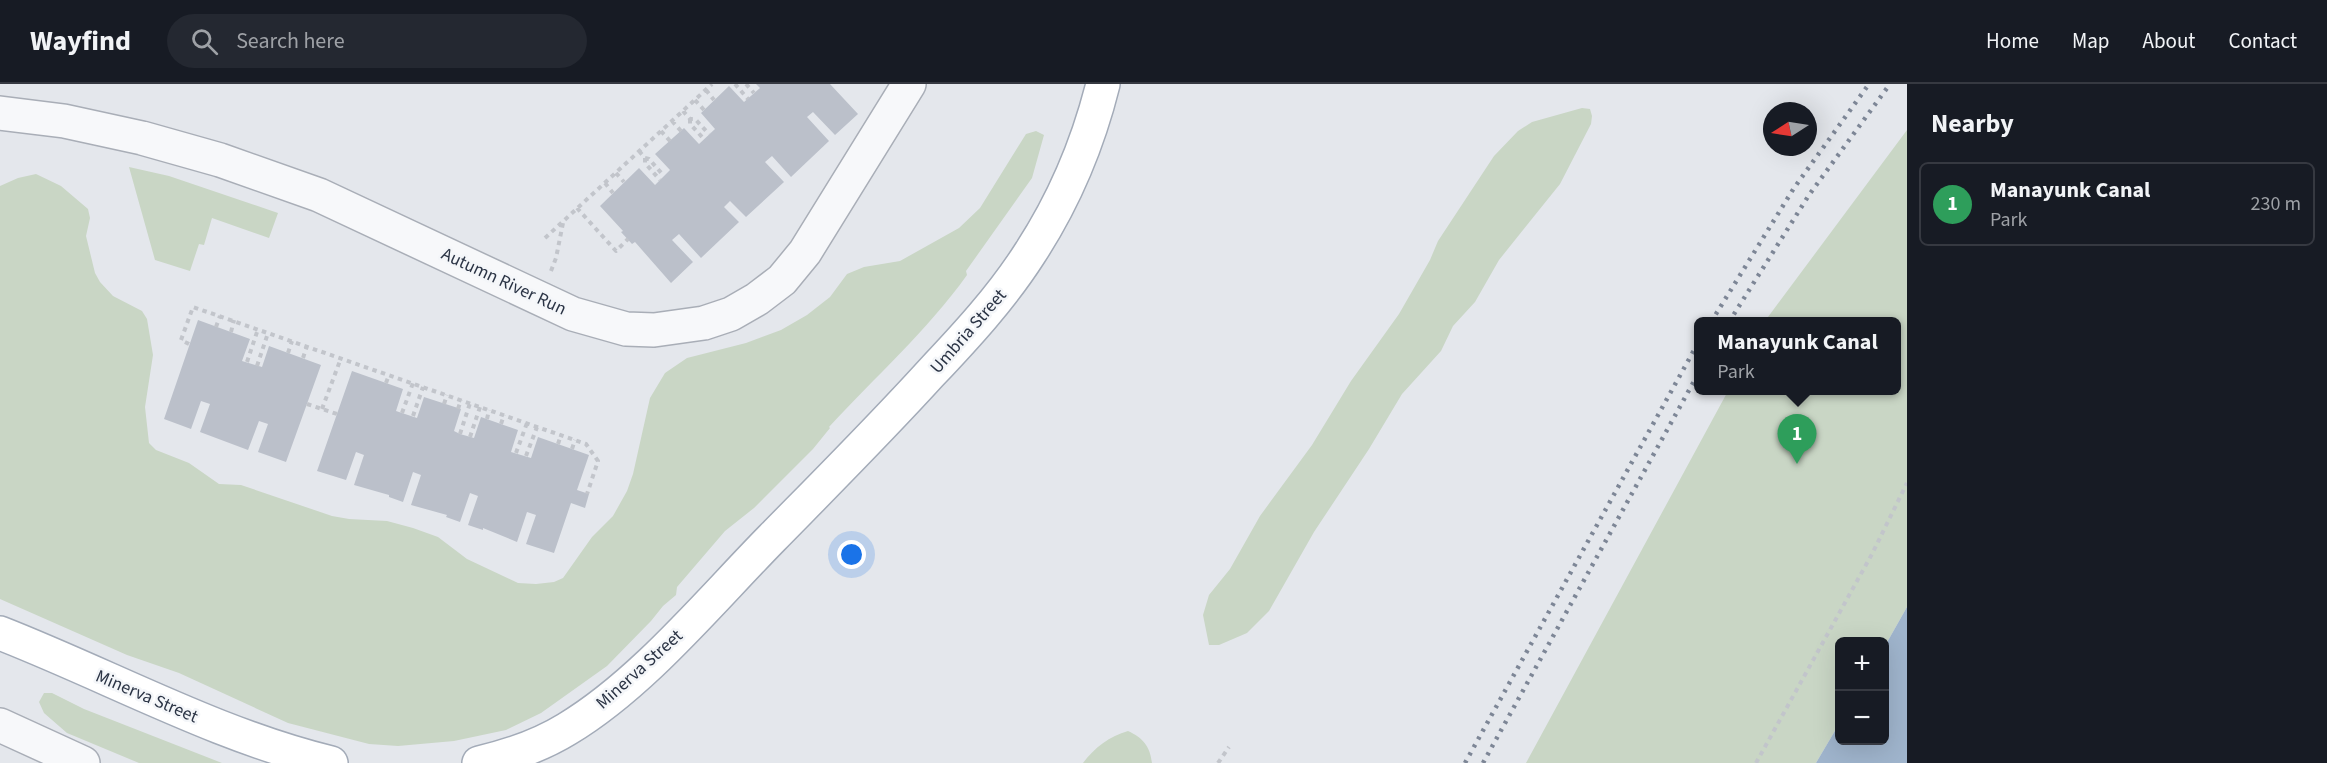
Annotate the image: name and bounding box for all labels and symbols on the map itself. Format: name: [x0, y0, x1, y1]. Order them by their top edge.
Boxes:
north arrow: [1763, 102, 1817, 156]
street label: Autumn River Run: [437, 242, 570, 321]
street label: Umbria Street: [925, 284, 1012, 379]
pin: 1: [1778, 414, 1816, 464]
your location: [837, 540, 866, 569]
street label: Minerva Street: [591, 624, 688, 715]
street label: Minerva Street: [92, 664, 202, 729]

